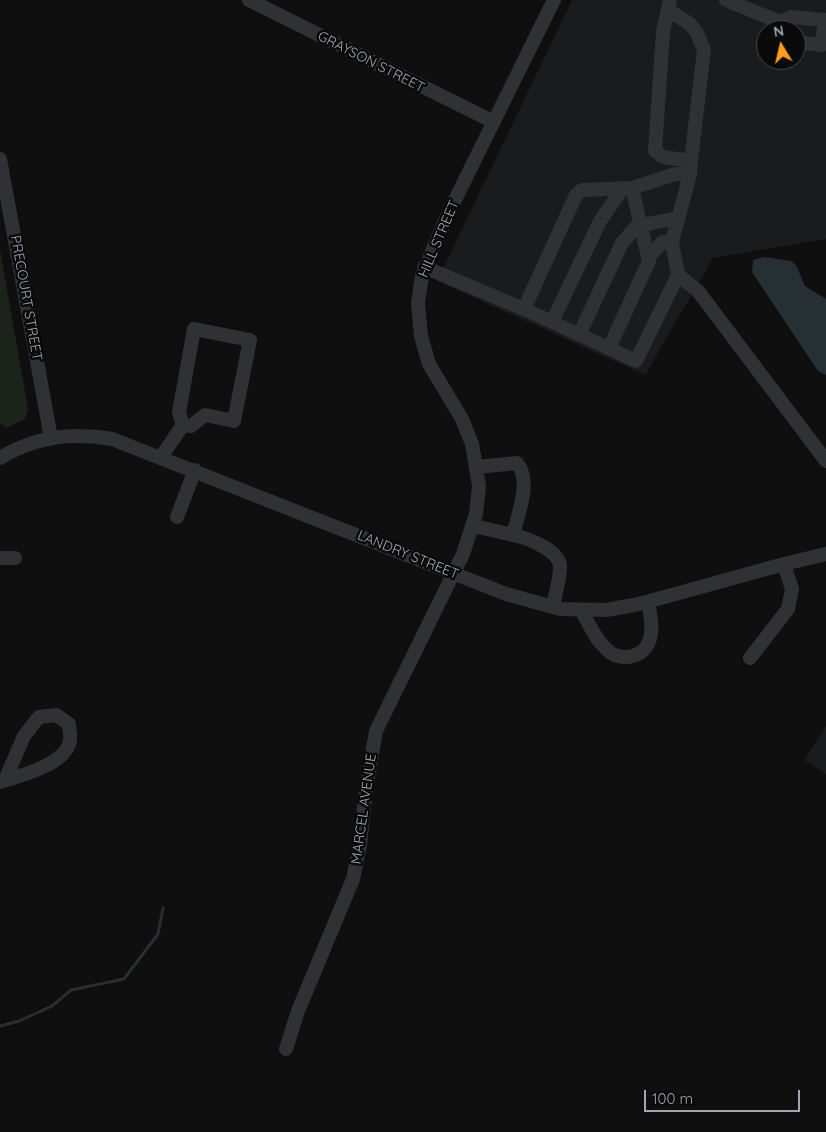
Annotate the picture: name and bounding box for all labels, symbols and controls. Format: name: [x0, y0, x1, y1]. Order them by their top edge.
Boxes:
north arrow: [756, 20, 806, 70]
text: N: [772, 21, 785, 41]
street label: GRAYSON STREET: [315, 28, 427, 96]
street label: HILL STREET: [415, 198, 463, 280]
street label: PRECOURT STREET: [7, 234, 45, 362]
street label: LANDRY STREET: [355, 527, 461, 583]
street label: MARCEL AVENUE: [348, 753, 380, 865]
scale bar: [646, 1080, 802, 1112]
text: 100 m: [652, 1089, 693, 1108]

